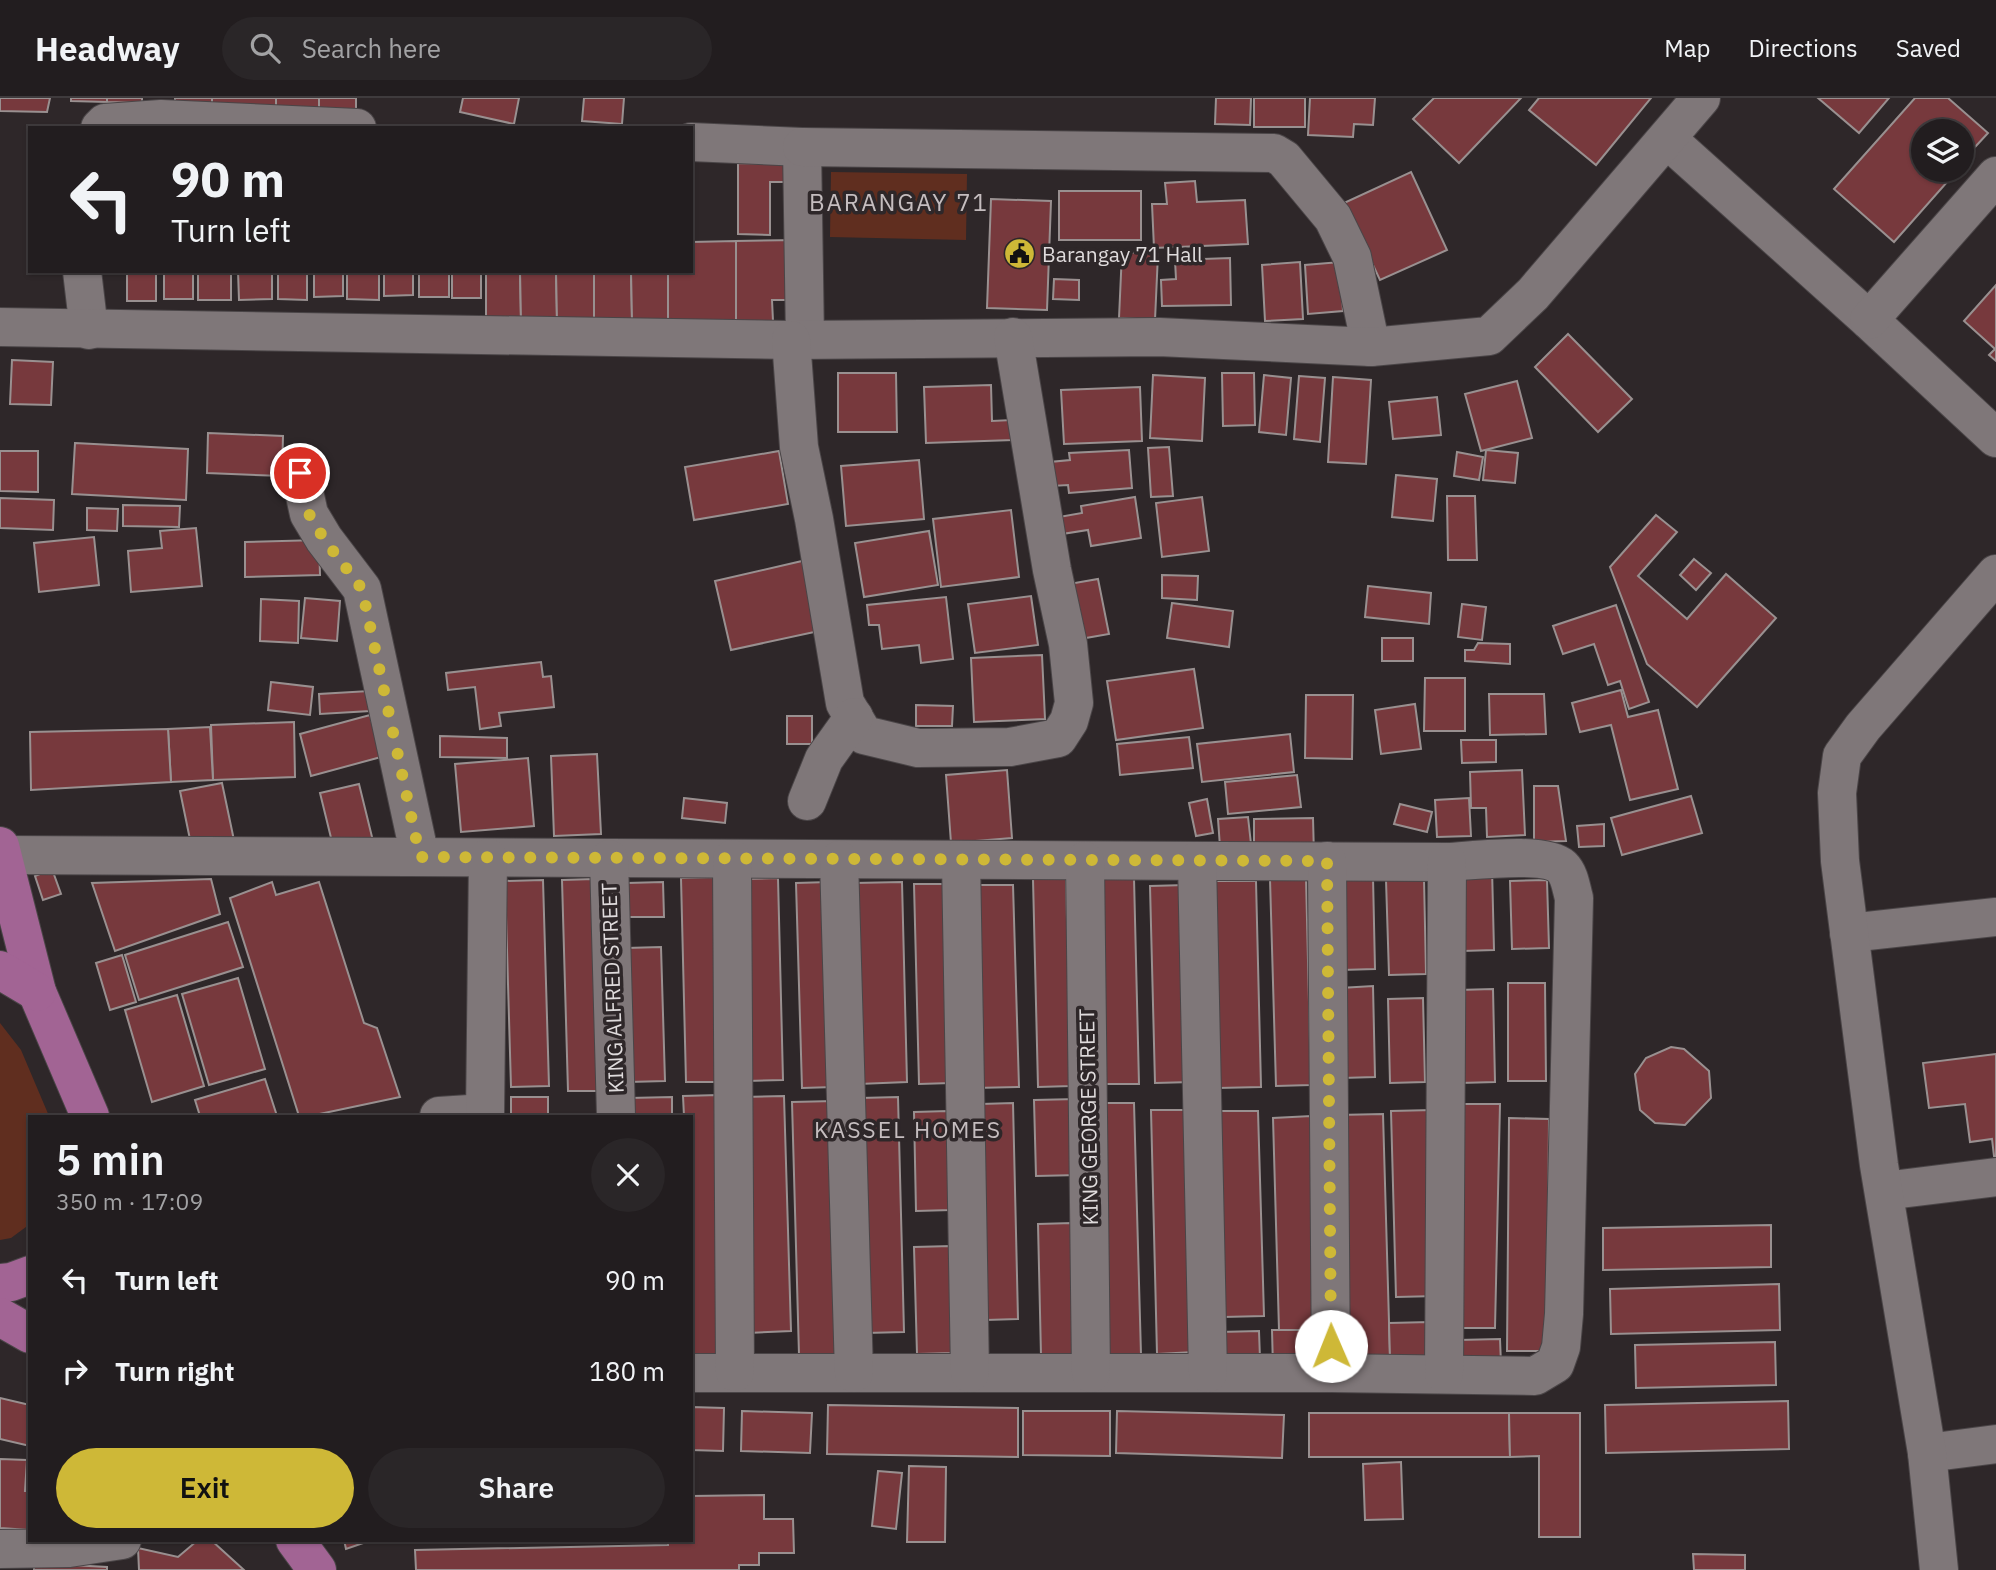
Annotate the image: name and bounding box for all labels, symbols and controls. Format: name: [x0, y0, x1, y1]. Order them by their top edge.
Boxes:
search box: [222, 17, 712, 80]
text: Headway: [35, 27, 180, 70]
icon: search: [246, 29, 284, 67]
text: Search here: [302, 31, 441, 65]
text: Map: [1664, 32, 1710, 64]
text: Directions: [1748, 32, 1858, 64]
text: Saved: [1896, 32, 1961, 64]
map controls: [1911, 119, 1974, 182]
button: layers: [1911, 119, 1974, 182]
text: 90 m: [171, 147, 285, 210]
icon: left: [56, 154, 147, 245]
district label: BARANGAY 71: [809, 186, 989, 218]
text: Turn left: [171, 209, 291, 251]
public building icon: Barangay 71 Hall: [1002, 237, 1036, 271]
place label: Barangay 71 Hall: [1042, 240, 1203, 268]
pin: [270, 443, 330, 503]
icon: arrive: [281, 454, 319, 492]
street label: KING ALFRED STREET: [594, 882, 630, 1094]
street label: KING GEORGE STREET: [1072, 1008, 1104, 1226]
district label: KASSEL HOMES: [814, 1114, 1002, 1144]
text: 5 min: [56, 1132, 165, 1187]
button: close: [591, 1138, 665, 1212]
text: 350 m · 17:09: [56, 1186, 203, 1216]
icon: left: [56, 1261, 94, 1299]
text: Turn left: [115, 1263, 218, 1297]
text: 90 m: [605, 1263, 665, 1297]
position arrow: [1294, 1309, 1368, 1383]
icon: right: [56, 1352, 94, 1390]
text: Turn right: [115, 1354, 234, 1388]
text: 180 m: [589, 1354, 665, 1388]
button: Exit: [56, 1448, 354, 1528]
button: Share: [368, 1448, 665, 1528]

